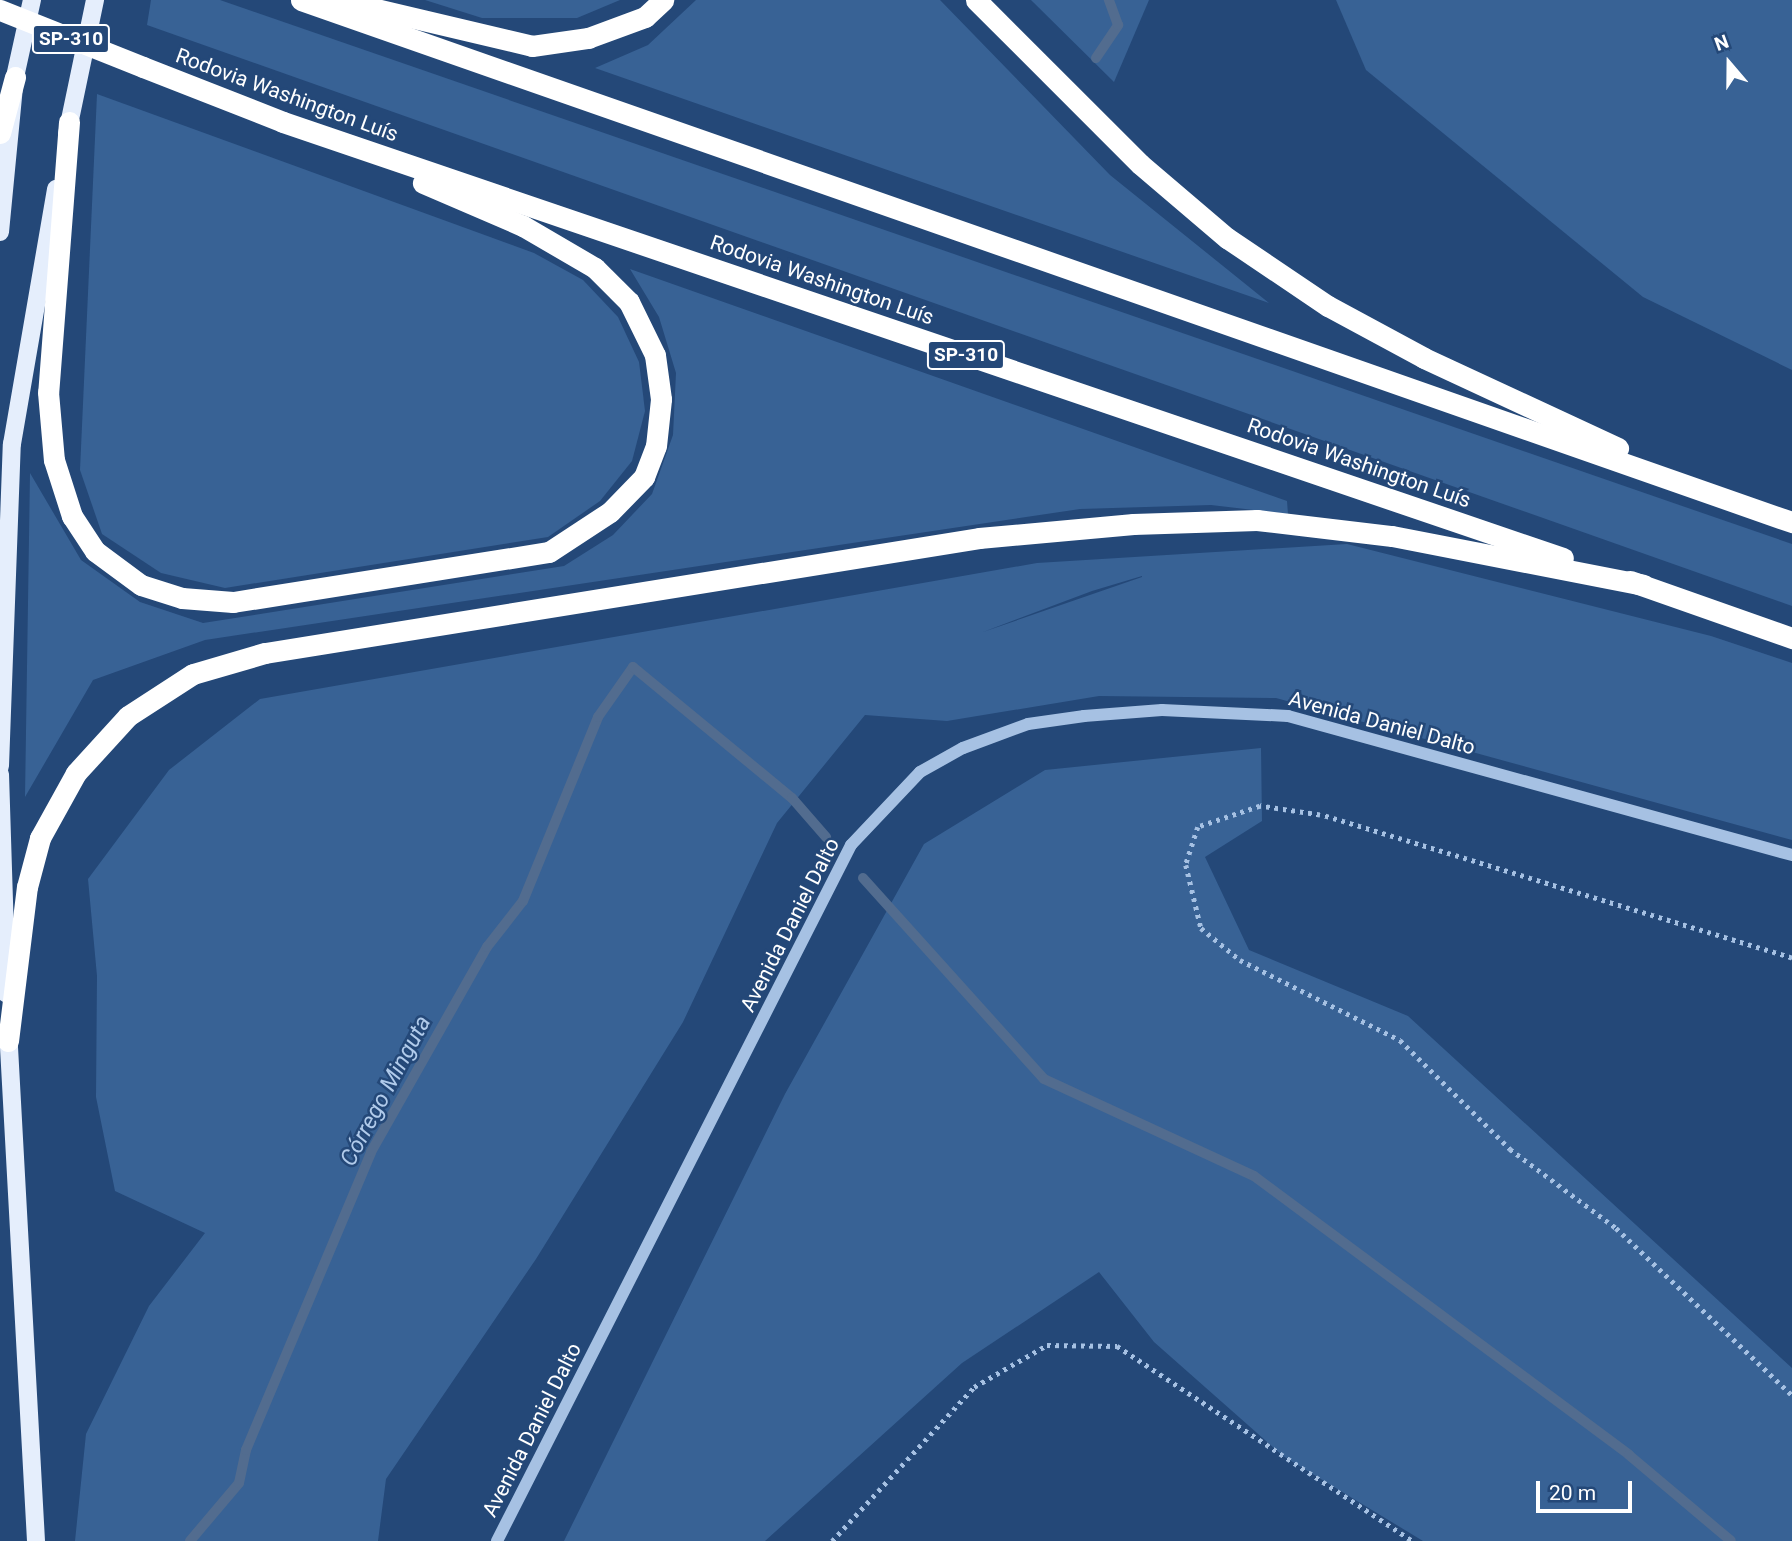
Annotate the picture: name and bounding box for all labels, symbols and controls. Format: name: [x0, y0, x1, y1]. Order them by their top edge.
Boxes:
road number: SP-310: [31, 23, 111, 54]
north arrow: [1694, 28, 1764, 98]
text: N: [1711, 30, 1732, 56]
street label: Rodovia Washington Luís: [172, 43, 402, 147]
street label: Rodovia Washington Luís: [707, 230, 937, 330]
road number: SP-310: [926, 340, 1006, 370]
street label: Rodovia Washington Luís: [1244, 413, 1474, 513]
street label: Avenida Daniel Dalto: [1286, 686, 1478, 760]
street label: Avenida Daniel Dalto: [735, 834, 845, 1016]
water label: Córrego Minguta: [335, 1011, 437, 1171]
street label: Avenida Daniel Dalto: [477, 1339, 587, 1521]
scale bar: [1540, 1468, 1636, 1512]
text: 20 m: [1549, 1481, 1596, 1505]

